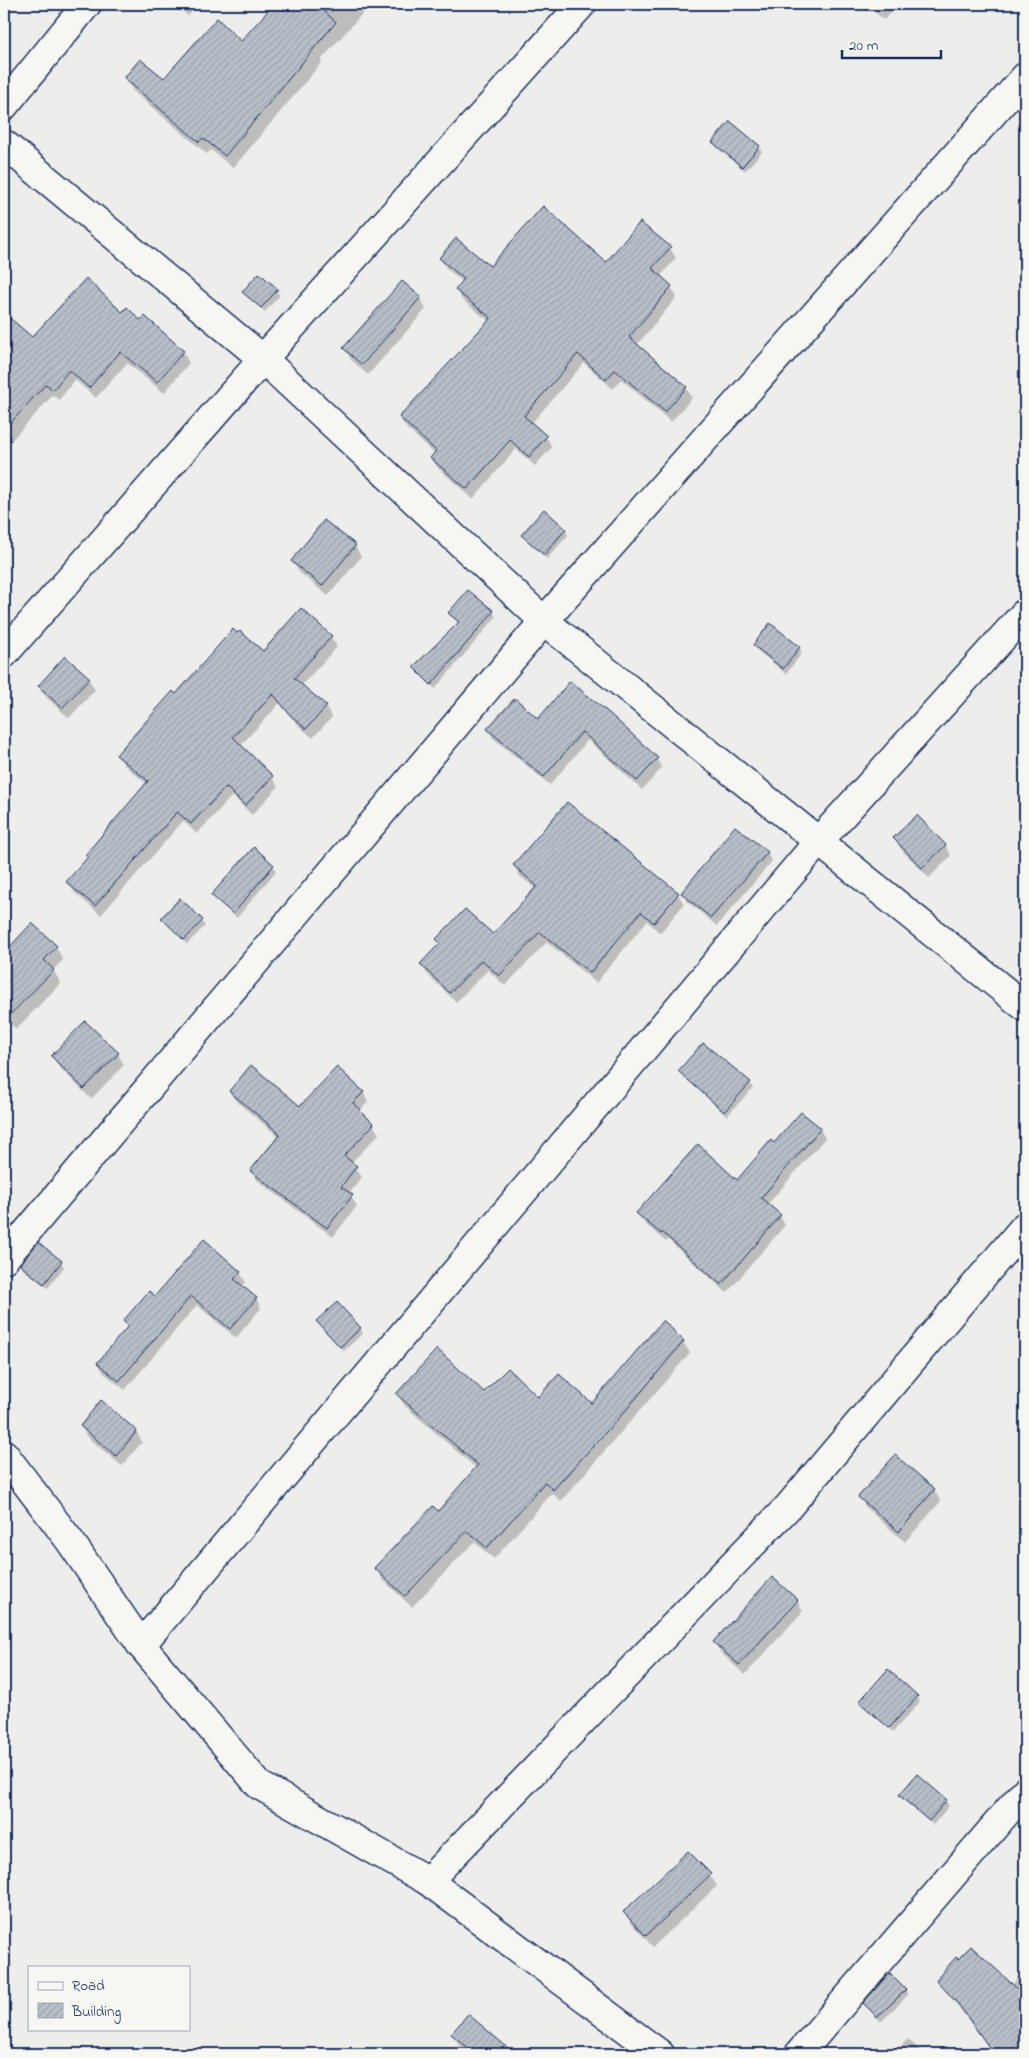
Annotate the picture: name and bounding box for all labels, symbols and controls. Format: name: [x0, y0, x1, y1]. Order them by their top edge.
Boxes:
scale bar: [842, 28, 940, 60]
text: 20 m: [849, 35, 879, 57]
legend: [28, 1966, 190, 2030]
text: Road: [72, 1975, 105, 1997]
text: Building: [71, 2001, 121, 2024]

